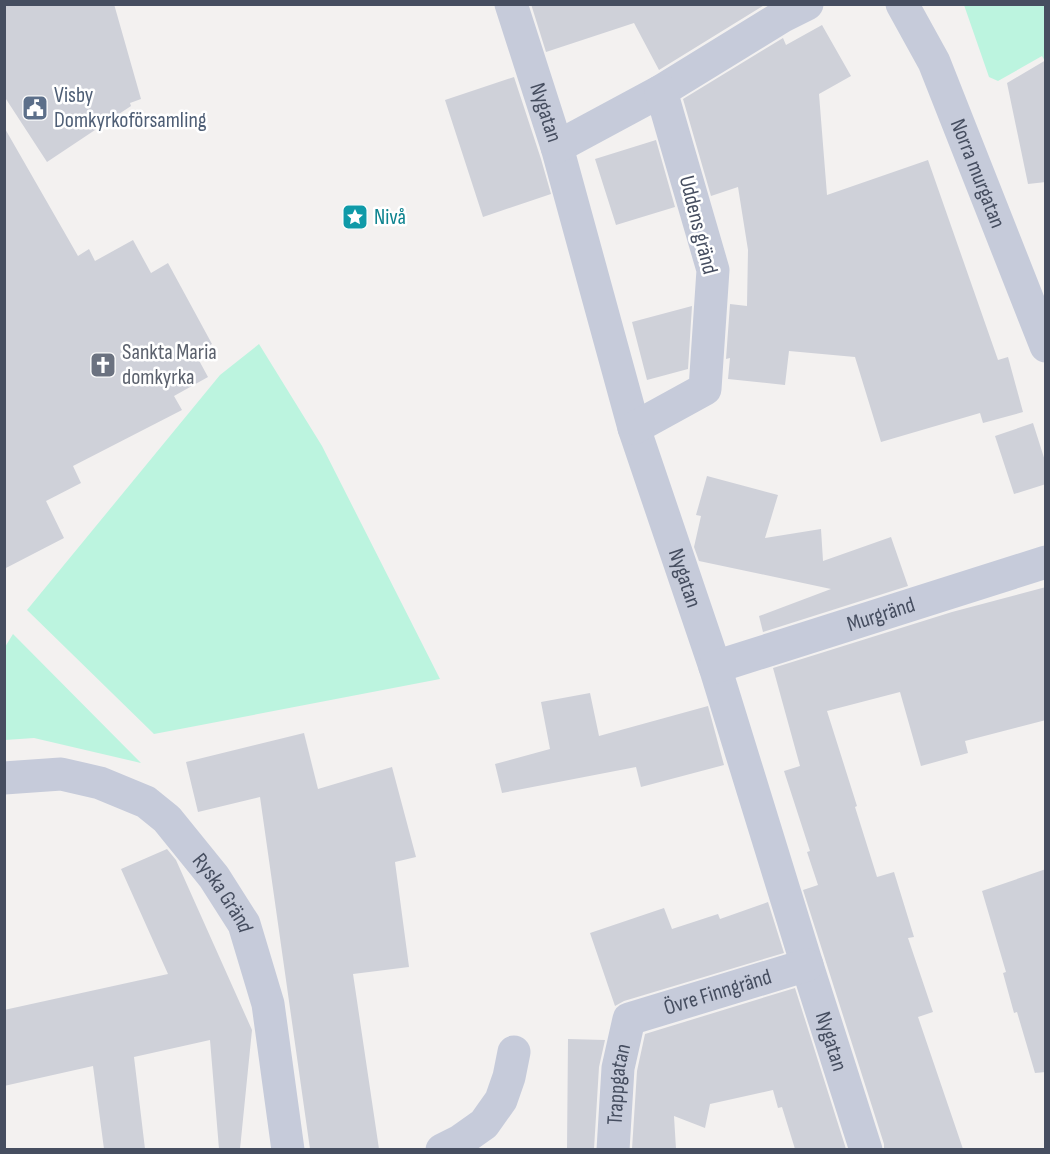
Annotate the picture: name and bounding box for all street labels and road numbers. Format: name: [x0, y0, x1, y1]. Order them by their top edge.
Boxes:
street label: Nygatan: [524, 80, 568, 146]
street label: Norra murgatan: [944, 115, 1012, 232]
street label: Uddens gränd: [673, 173, 723, 277]
street label: Nygatan: [662, 545, 707, 611]
street label: Murgränd: [843, 591, 918, 638]
street label: Ryska Gränd: [187, 848, 259, 936]
street label: Övre Finngränd: [661, 963, 775, 1021]
street label: Nygatan: [809, 1008, 853, 1074]
street label: Trappgatan: [601, 1041, 637, 1126]

